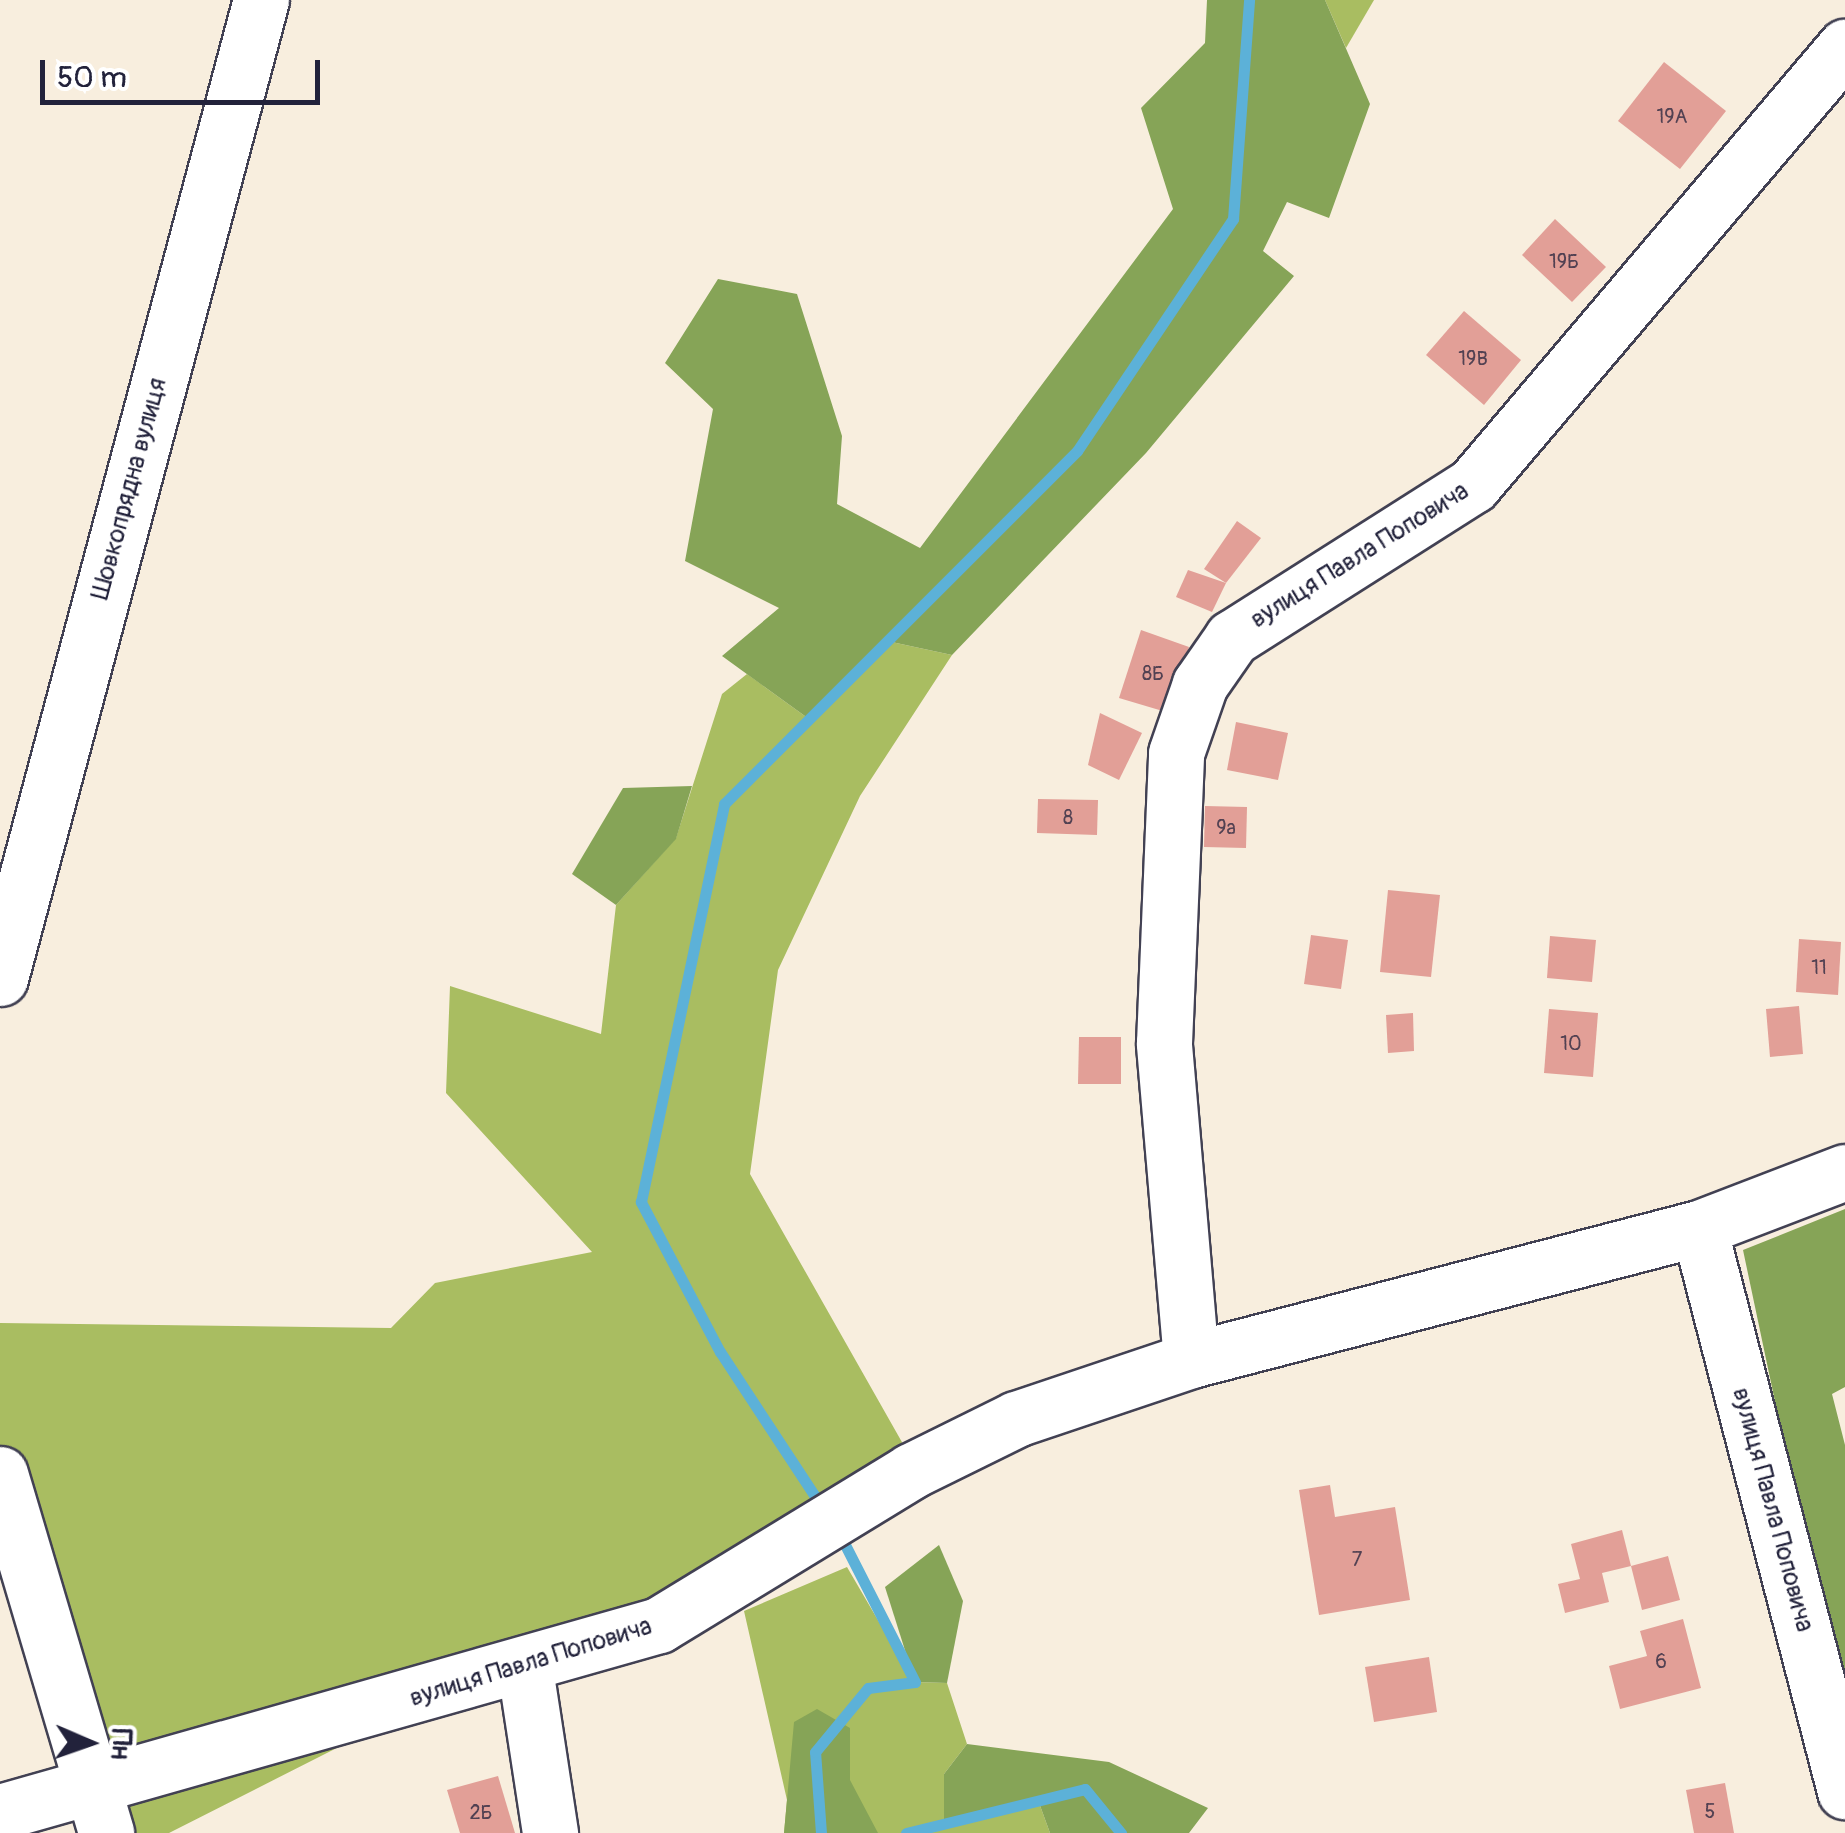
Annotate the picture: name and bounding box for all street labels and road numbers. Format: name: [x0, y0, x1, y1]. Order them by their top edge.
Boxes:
street label: Шовкопрядна вулиця: [86, 375, 174, 603]
street label: вулиця Павла Поповича: [1245, 477, 1475, 635]
street label: вулиця Павла Поповича: [1725, 1385, 1819, 1635]
street label: вулиця Павла Поповича: [406, 1612, 656, 1714]

